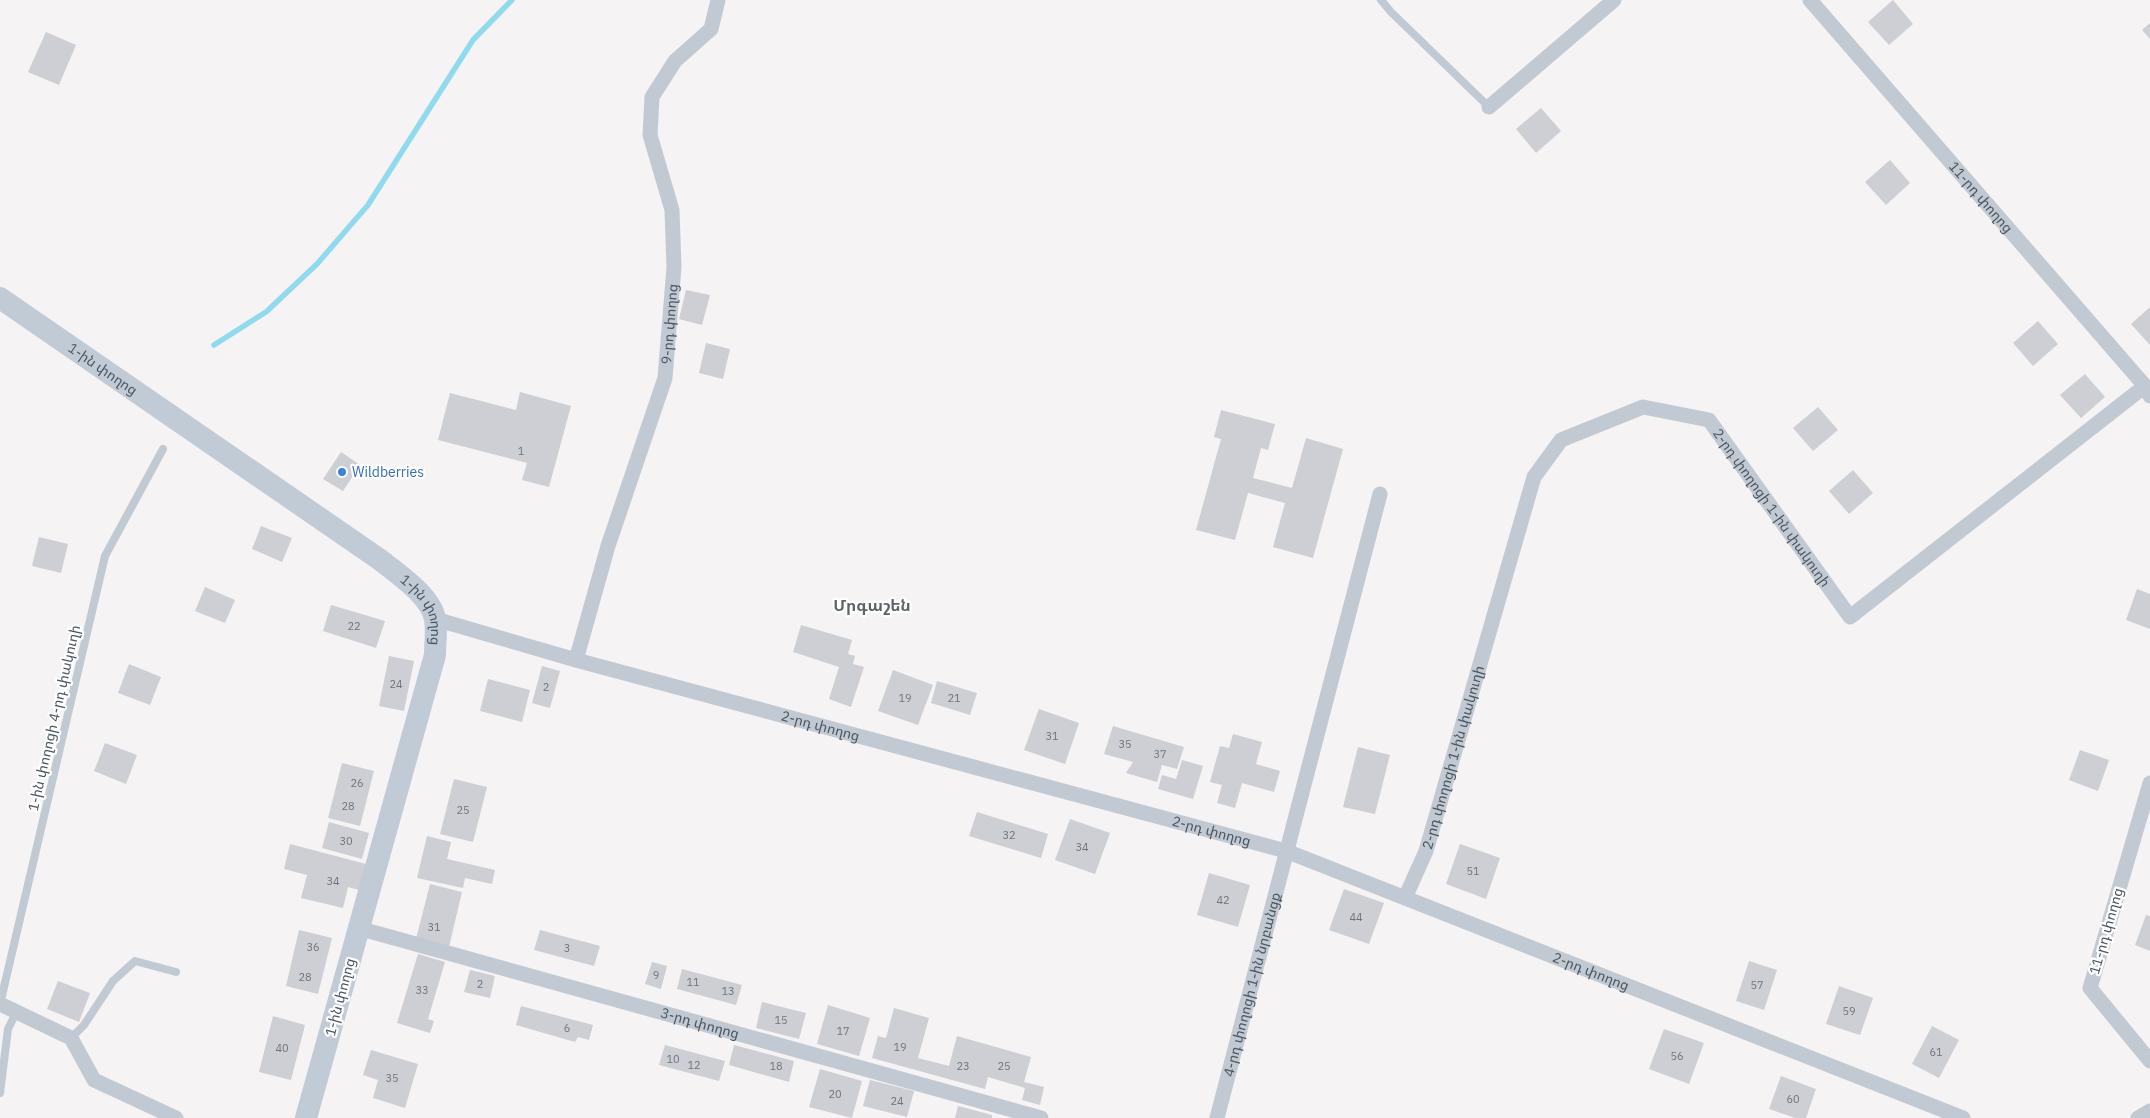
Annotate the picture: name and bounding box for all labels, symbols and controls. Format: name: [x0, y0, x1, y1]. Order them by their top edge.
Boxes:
street label: 11-րդ փողոց: [1945, 158, 2017, 237]
street label: 9-րդ փողոց: [657, 283, 682, 365]
street label: 1-ին փողոց: [65, 339, 141, 399]
street label: 2-րդ փողոցի 1-ին փակուղի: [1709, 425, 1835, 590]
house number: 1: [518, 444, 525, 458]
place label: Wildberries: [352, 463, 424, 481]
marker: Wildberries: [336, 466, 348, 478]
street label: 1-ին փողոց: [397, 570, 445, 646]
district label: Մրգաշեն: [833, 595, 911, 615]
house number: 22: [347, 619, 361, 633]
street label: 1-ին փողոցի 4-րդ փակուղի: [24, 623, 84, 813]
street label: 2-րդ փողոցի 1-ին փակուղի: [1418, 663, 1488, 851]
house number: 24: [389, 677, 403, 691]
house number: 2: [543, 680, 549, 694]
house number: 19: [898, 691, 912, 705]
house number: 21: [947, 691, 961, 705]
street label: 2-րդ փողոց: [779, 707, 862, 745]
house number: 31: [1045, 729, 1059, 743]
house number: 35: [1118, 737, 1132, 751]
house number: 37: [1153, 747, 1167, 761]
house number: 26: [350, 776, 364, 790]
house number: 28: [341, 799, 355, 813]
house number: 25: [456, 803, 470, 817]
street label: 2-րդ փողոց: [1170, 812, 1253, 850]
house number: 32: [1002, 828, 1016, 842]
house number: 30: [339, 834, 353, 848]
house number: 34: [1075, 840, 1089, 854]
house number: 51: [1466, 864, 1480, 878]
house number: 34: [326, 874, 340, 888]
street label: 11-րդ փողոց: [2085, 886, 2127, 976]
street label: 4-րդ փողոցի 1-ին նրբանցք: [1219, 890, 1285, 1079]
house number: 42: [1216, 893, 1230, 907]
house number: 44: [1349, 910, 1363, 924]
house number: 31: [427, 920, 441, 934]
house number: 36: [306, 940, 320, 954]
house number: 3: [564, 941, 570, 955]
street label: 2-րդ փողոց: [1550, 948, 1632, 995]
street label: 1-ին փողոց: [321, 956, 359, 1038]
house number: 9: [653, 968, 659, 982]
house number: 28: [298, 970, 312, 984]
house number: 11: [686, 975, 700, 989]
house number: 2: [477, 977, 483, 991]
house number: 57: [1750, 978, 1764, 992]
house number: 33: [415, 983, 429, 997]
house number: 13: [721, 984, 735, 998]
street label: 3-րդ փողոց: [659, 1004, 741, 1043]
house number: 59: [1842, 1004, 1856, 1018]
house number: 15: [774, 1013, 788, 1027]
house number: 6: [564, 1021, 570, 1035]
house number: 17: [836, 1024, 850, 1038]
house number: 19: [893, 1040, 907, 1054]
house number: 40: [275, 1041, 289, 1055]
house number: 61: [1929, 1045, 1943, 1059]
house number: 56: [1670, 1049, 1684, 1063]
house number: 10: [666, 1052, 680, 1066]
house number: 12: [687, 1058, 701, 1072]
house number: 18: [769, 1059, 783, 1073]
house number: 23: [956, 1059, 970, 1073]
house number: 25: [997, 1059, 1011, 1073]
house number: 35: [385, 1071, 399, 1085]
house number: 20: [828, 1087, 842, 1101]
house number: 60: [1786, 1092, 1800, 1106]
house number: 24: [890, 1094, 904, 1108]

